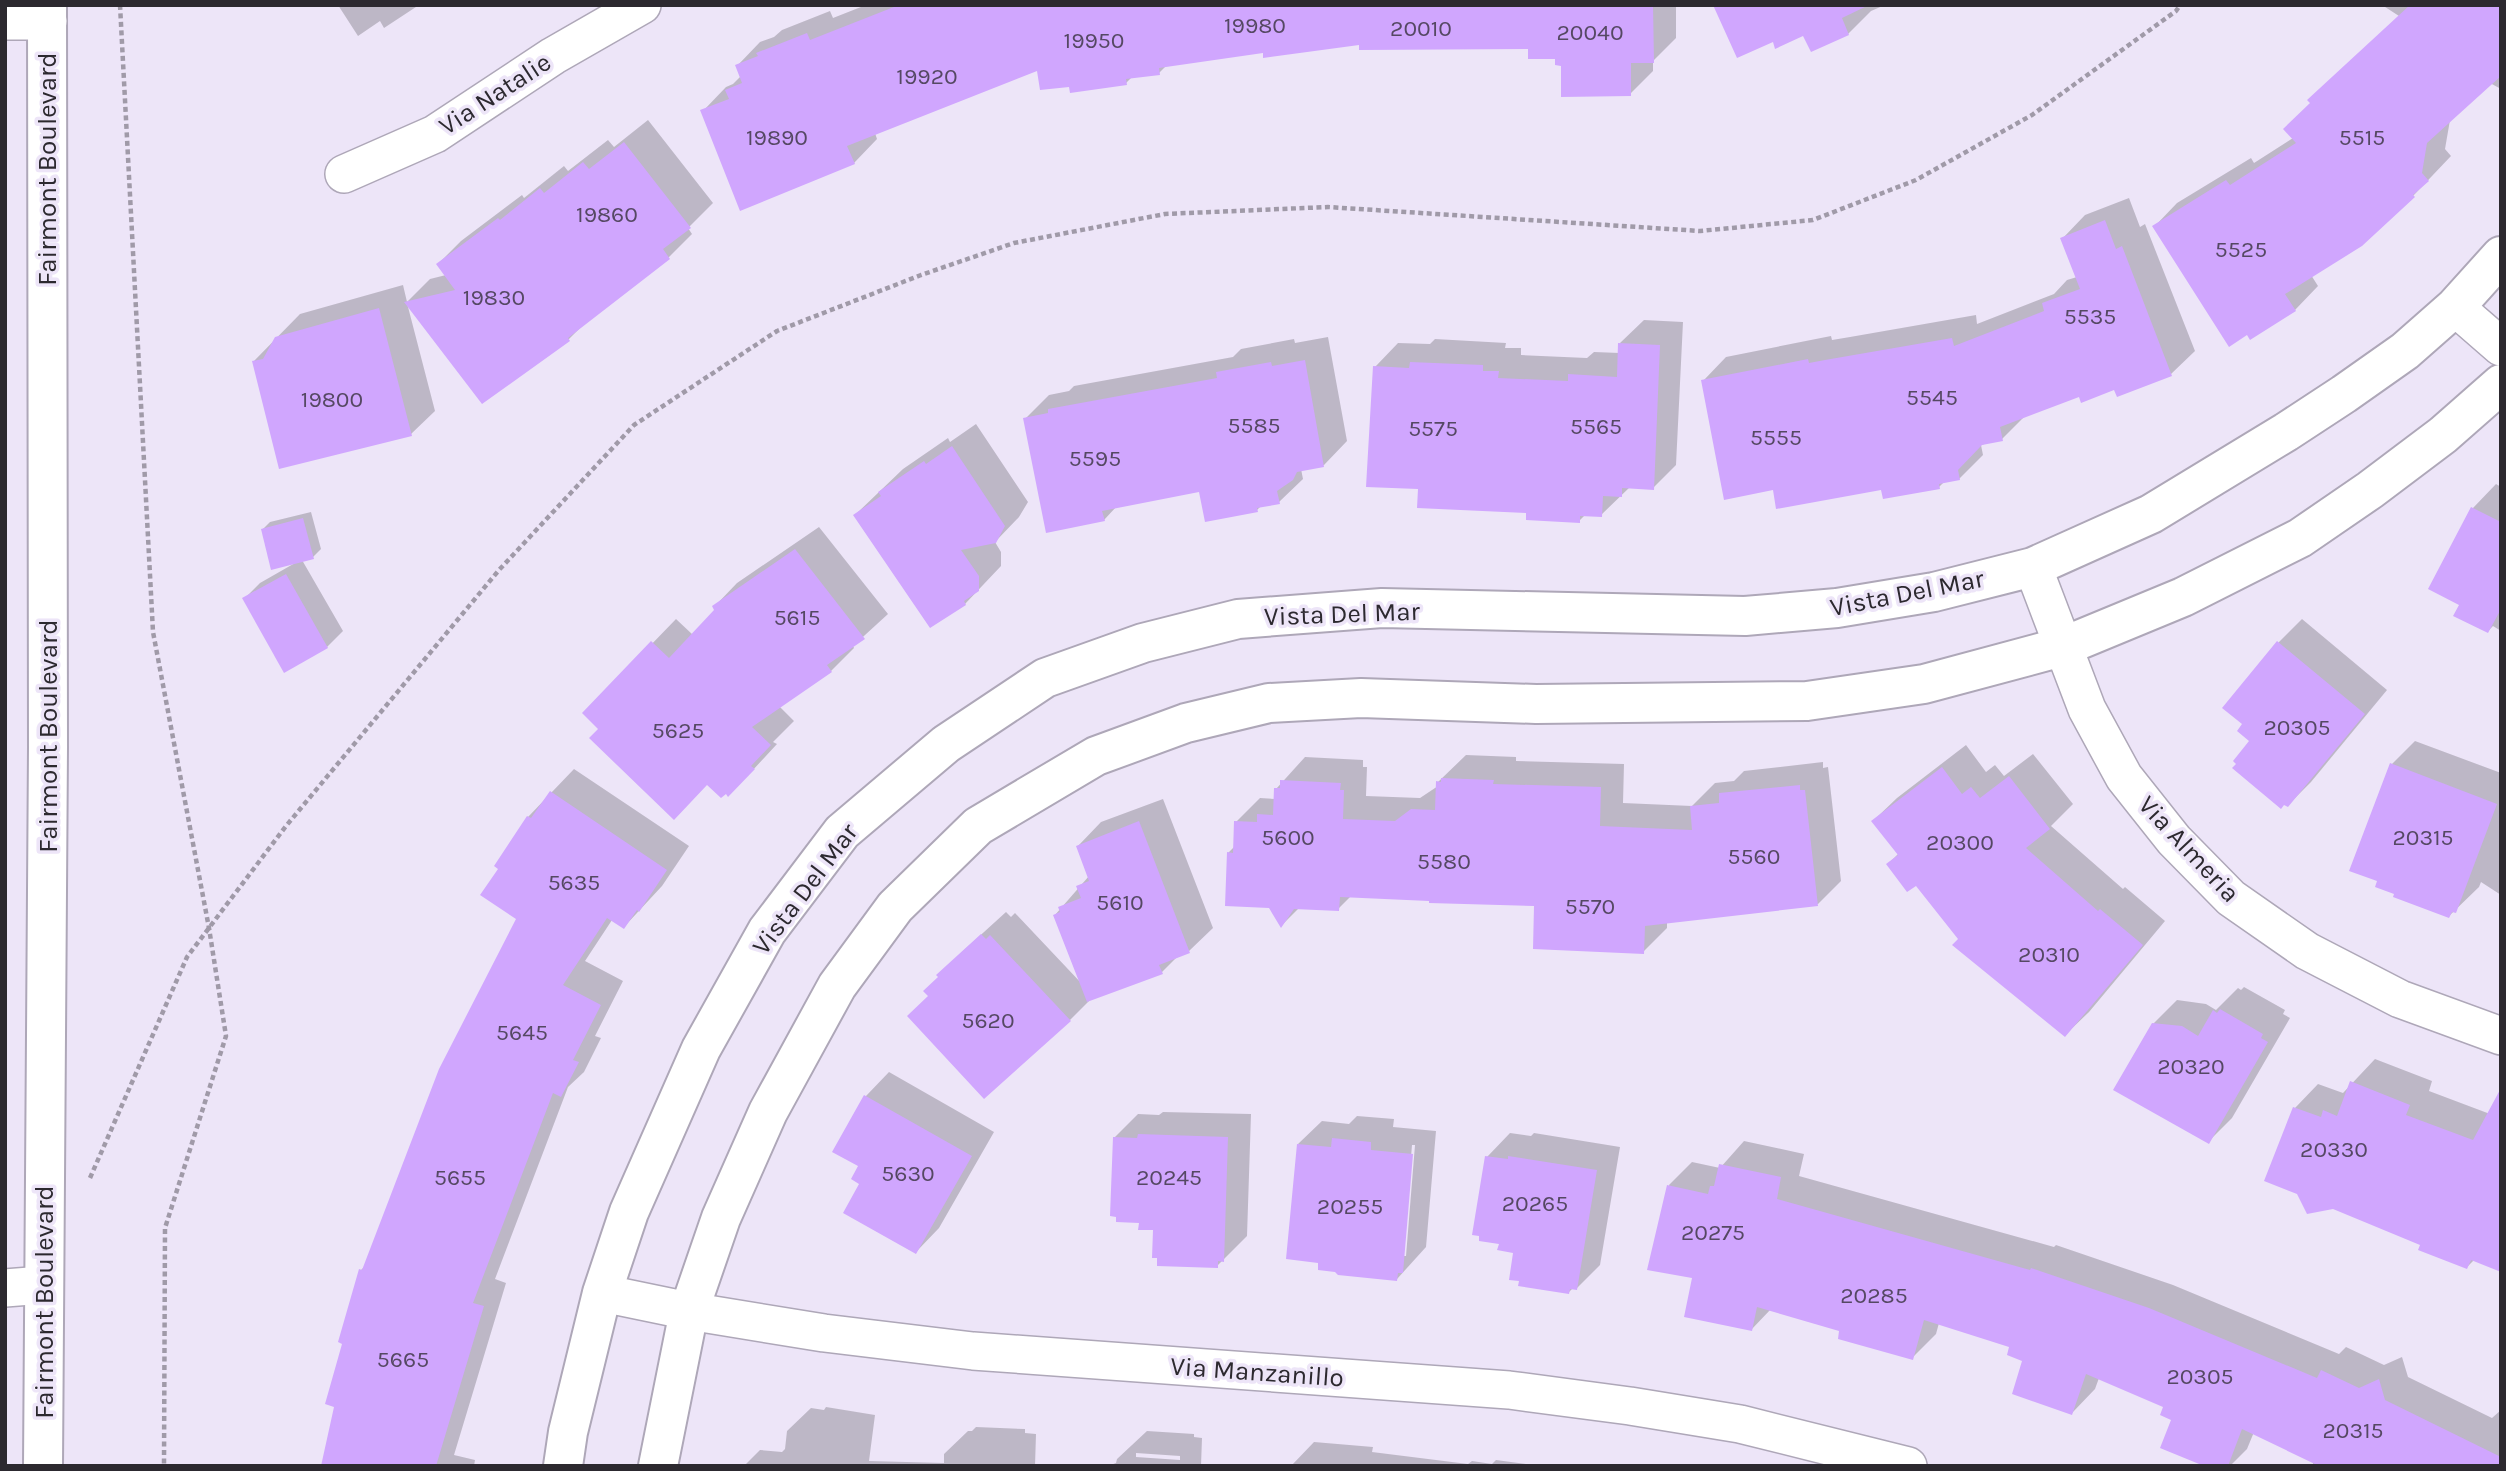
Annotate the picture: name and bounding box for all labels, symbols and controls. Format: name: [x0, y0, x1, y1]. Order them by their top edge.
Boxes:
house number: 19980: [1224, 12, 1286, 39]
house number: 20010: [1390, 15, 1452, 42]
house number: 20040: [1556, 19, 1624, 46]
house number: 19950: [1064, 27, 1124, 54]
street label: Via Natalie: [433, 46, 557, 142]
street label: Fairmont Boulevard: [32, 52, 63, 286]
house number: 19920: [896, 63, 958, 90]
house number: 19890: [746, 124, 808, 151]
house number: 5515: [2339, 124, 2385, 151]
house number: 19860: [576, 201, 638, 228]
house number: 5525: [2215, 236, 2267, 263]
house number: 19830: [463, 284, 525, 311]
house number: 5535: [2064, 303, 2116, 330]
house number: 5545: [1906, 384, 1958, 411]
house number: 19800: [301, 386, 363, 413]
house number: 5585: [1227, 412, 1281, 439]
house number: 5565: [1570, 413, 1622, 440]
house number: 5575: [1408, 415, 1458, 442]
house number: 5555: [1750, 424, 1802, 451]
house number: 5595: [1069, 445, 1121, 472]
street label: Vista Del Mar: [1827, 563, 1987, 623]
street label: Vista Del Mar: [1263, 596, 1421, 632]
house number: 5615: [774, 604, 820, 631]
street label: Fairmont Boulevard: [33, 619, 64, 853]
house number: 20305: [2263, 714, 2331, 741]
house number: 5625: [652, 717, 704, 744]
street label: Via Almeria: [2132, 789, 2246, 909]
street label: Vista Del Mar: [746, 817, 865, 961]
house number: 5600: [1261, 824, 1315, 851]
house number: 20315: [2392, 824, 2454, 851]
house number: 20300: [1926, 829, 1994, 856]
house number: 5560: [1728, 843, 1780, 870]
house number: 5580: [1417, 848, 1471, 875]
house number: 5635: [548, 869, 600, 896]
house number: 5610: [1096, 889, 1144, 916]
house number: 5570: [1565, 893, 1615, 920]
house number: 20310: [2018, 941, 2080, 968]
house number: 5620: [961, 1007, 1015, 1034]
house number: 5645: [496, 1019, 548, 1046]
house number: 20320: [2157, 1053, 2225, 1080]
house number: 20330: [2300, 1136, 2368, 1163]
house number: 5630: [881, 1160, 935, 1187]
house number: 5655: [434, 1164, 486, 1191]
house number: 20245: [1136, 1164, 1202, 1191]
street label: Fairmont Boulevard: [29, 1185, 60, 1419]
house number: 20265: [1502, 1190, 1568, 1217]
house number: 20255: [1317, 1193, 1383, 1220]
house number: 20275: [1681, 1219, 1745, 1246]
house number: 20285: [1840, 1282, 1908, 1309]
house number: 5665: [377, 1346, 429, 1373]
street label: Via Manzanillo: [1169, 1350, 1345, 1394]
house number: 20305: [2166, 1363, 2234, 1390]
house number: 20315: [2322, 1417, 2384, 1444]

